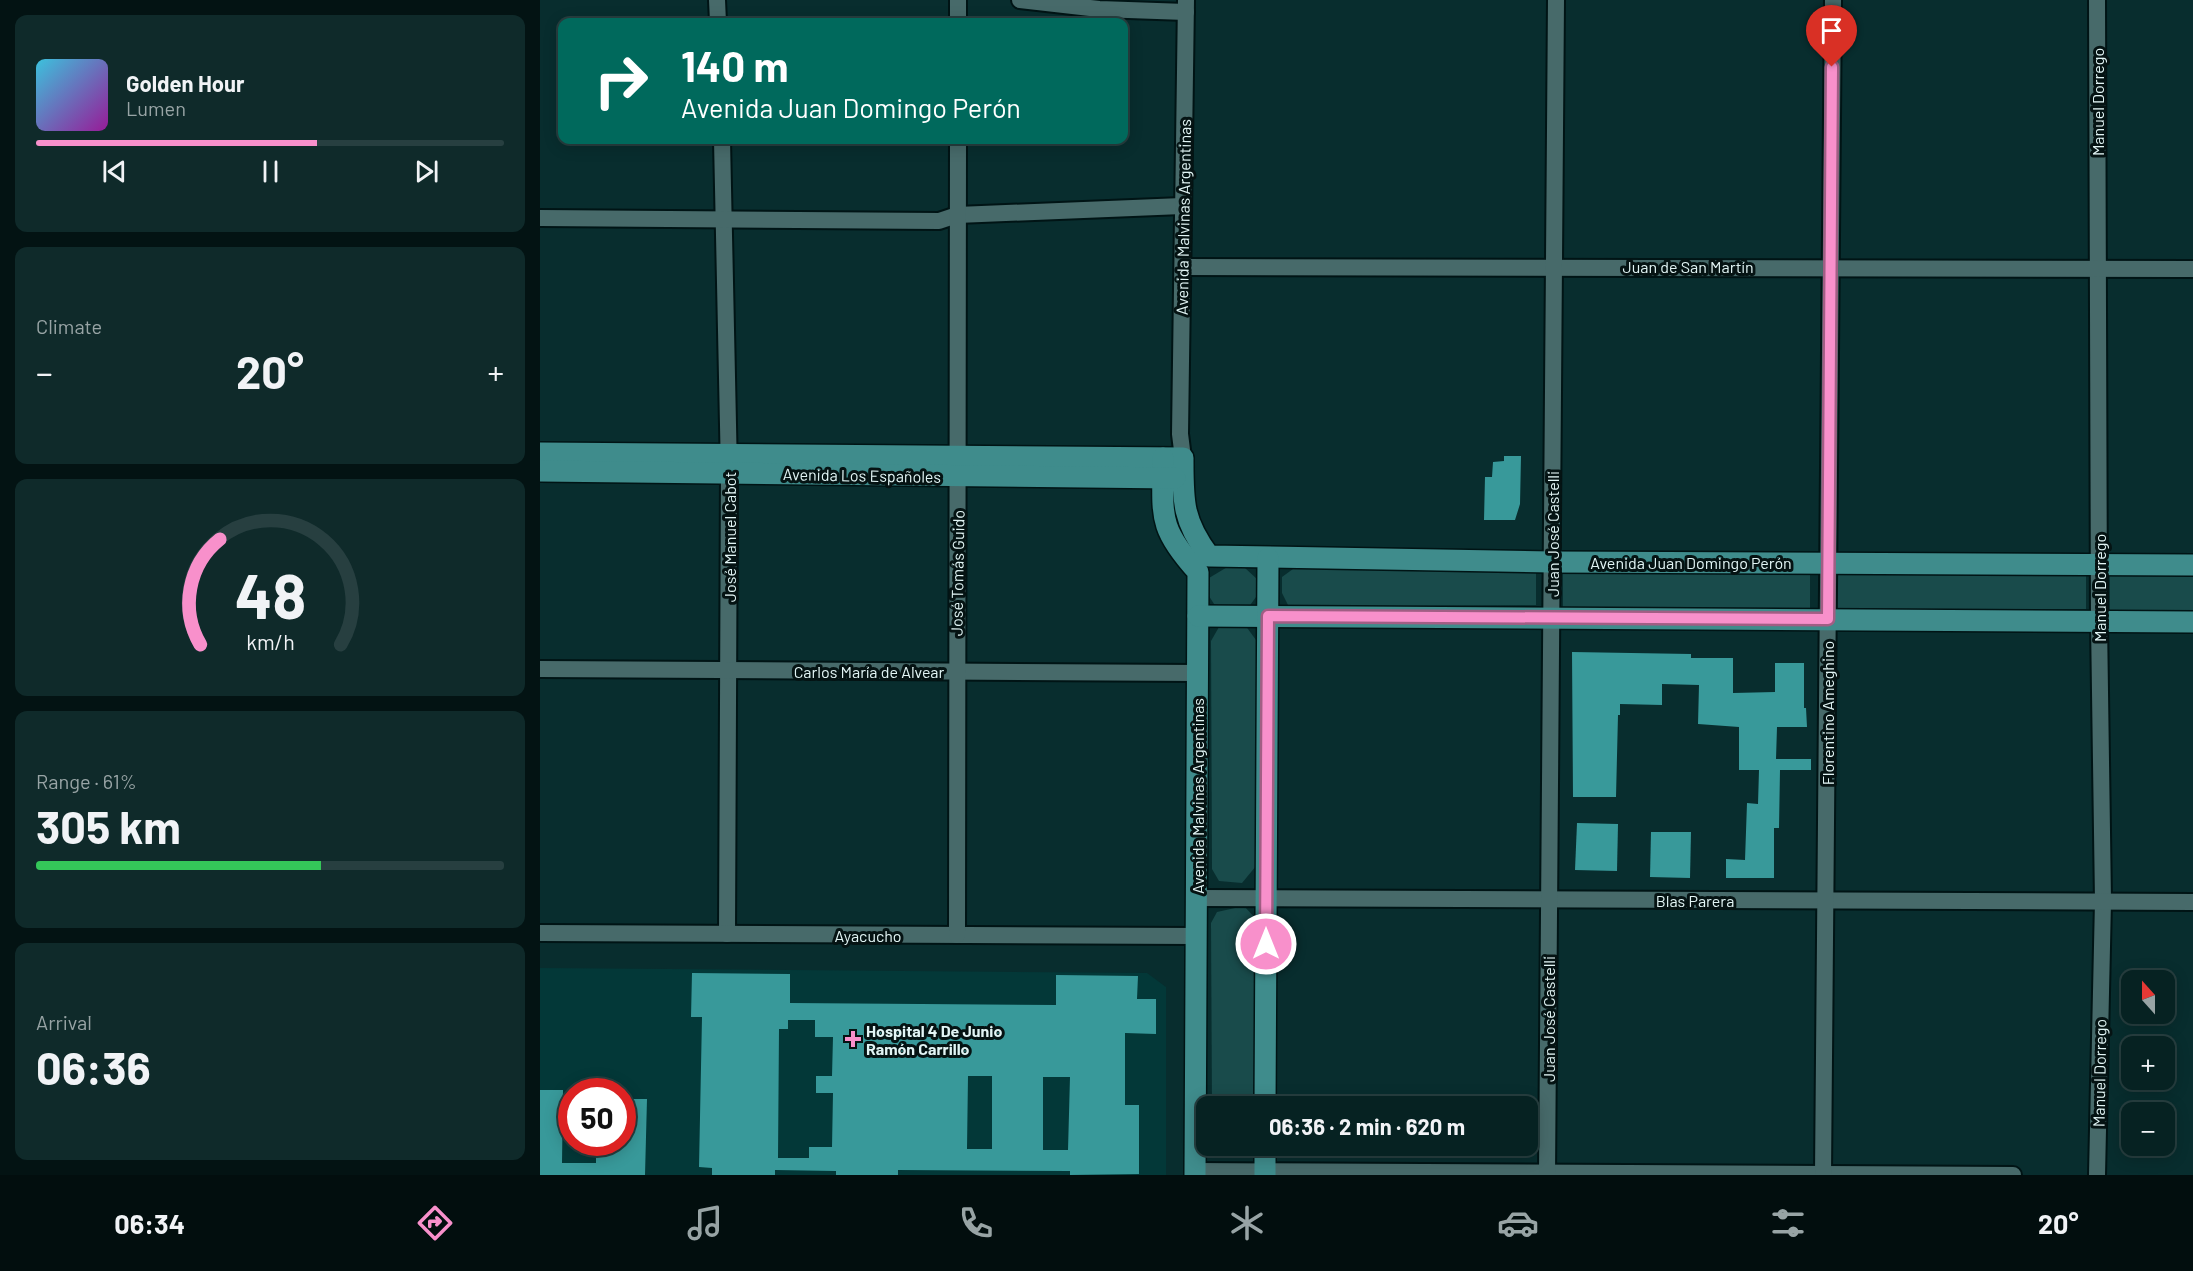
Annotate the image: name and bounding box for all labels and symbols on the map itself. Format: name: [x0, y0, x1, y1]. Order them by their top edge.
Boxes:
pin: [1806, 5, 1857, 67]
street label: Manuel Dorrego: [2088, 48, 2107, 156]
street label: Avenida Malvinas Argentinas: [1172, 119, 1194, 315]
street label: Juan de San Martín: [1622, 257, 1754, 276]
street label: Avenida Los Españoles: [783, 464, 941, 486]
street label: Juan José Castelli: [1543, 471, 1562, 597]
street label: José Manuel Cabot: [720, 472, 739, 602]
street label: José Tomás Guido: [946, 510, 968, 636]
street label: Manuel Dorrego: [2090, 534, 2109, 642]
street label: Avenida Juan Domingo Perón: [1590, 553, 1792, 572]
street label: Florentino Ameghino: [1818, 641, 1837, 785]
street label: Carlos María de Alvear: [794, 662, 945, 681]
street label: Avenida Malvinas Argentinas: [1188, 698, 1207, 894]
street label: Blas Parera: [1656, 891, 1734, 910]
position arrow: [1234, 912, 1298, 976]
street label: Ayacucho: [834, 926, 902, 945]
street label: Juan José Castelli: [1539, 956, 1558, 1082]
north arrow: [2121, 970, 2175, 1024]
street label: Manuel Dorrego: [2089, 1019, 2109, 1127]
place label: Hospital 4 De Junio Ramón Carrillo: [866, 1021, 1002, 1058]
marker: Hospital 4 De Junio Ramón Carrillo: [844, 1030, 862, 1048]
speed limit sign: 50: [558, 1078, 636, 1156]

